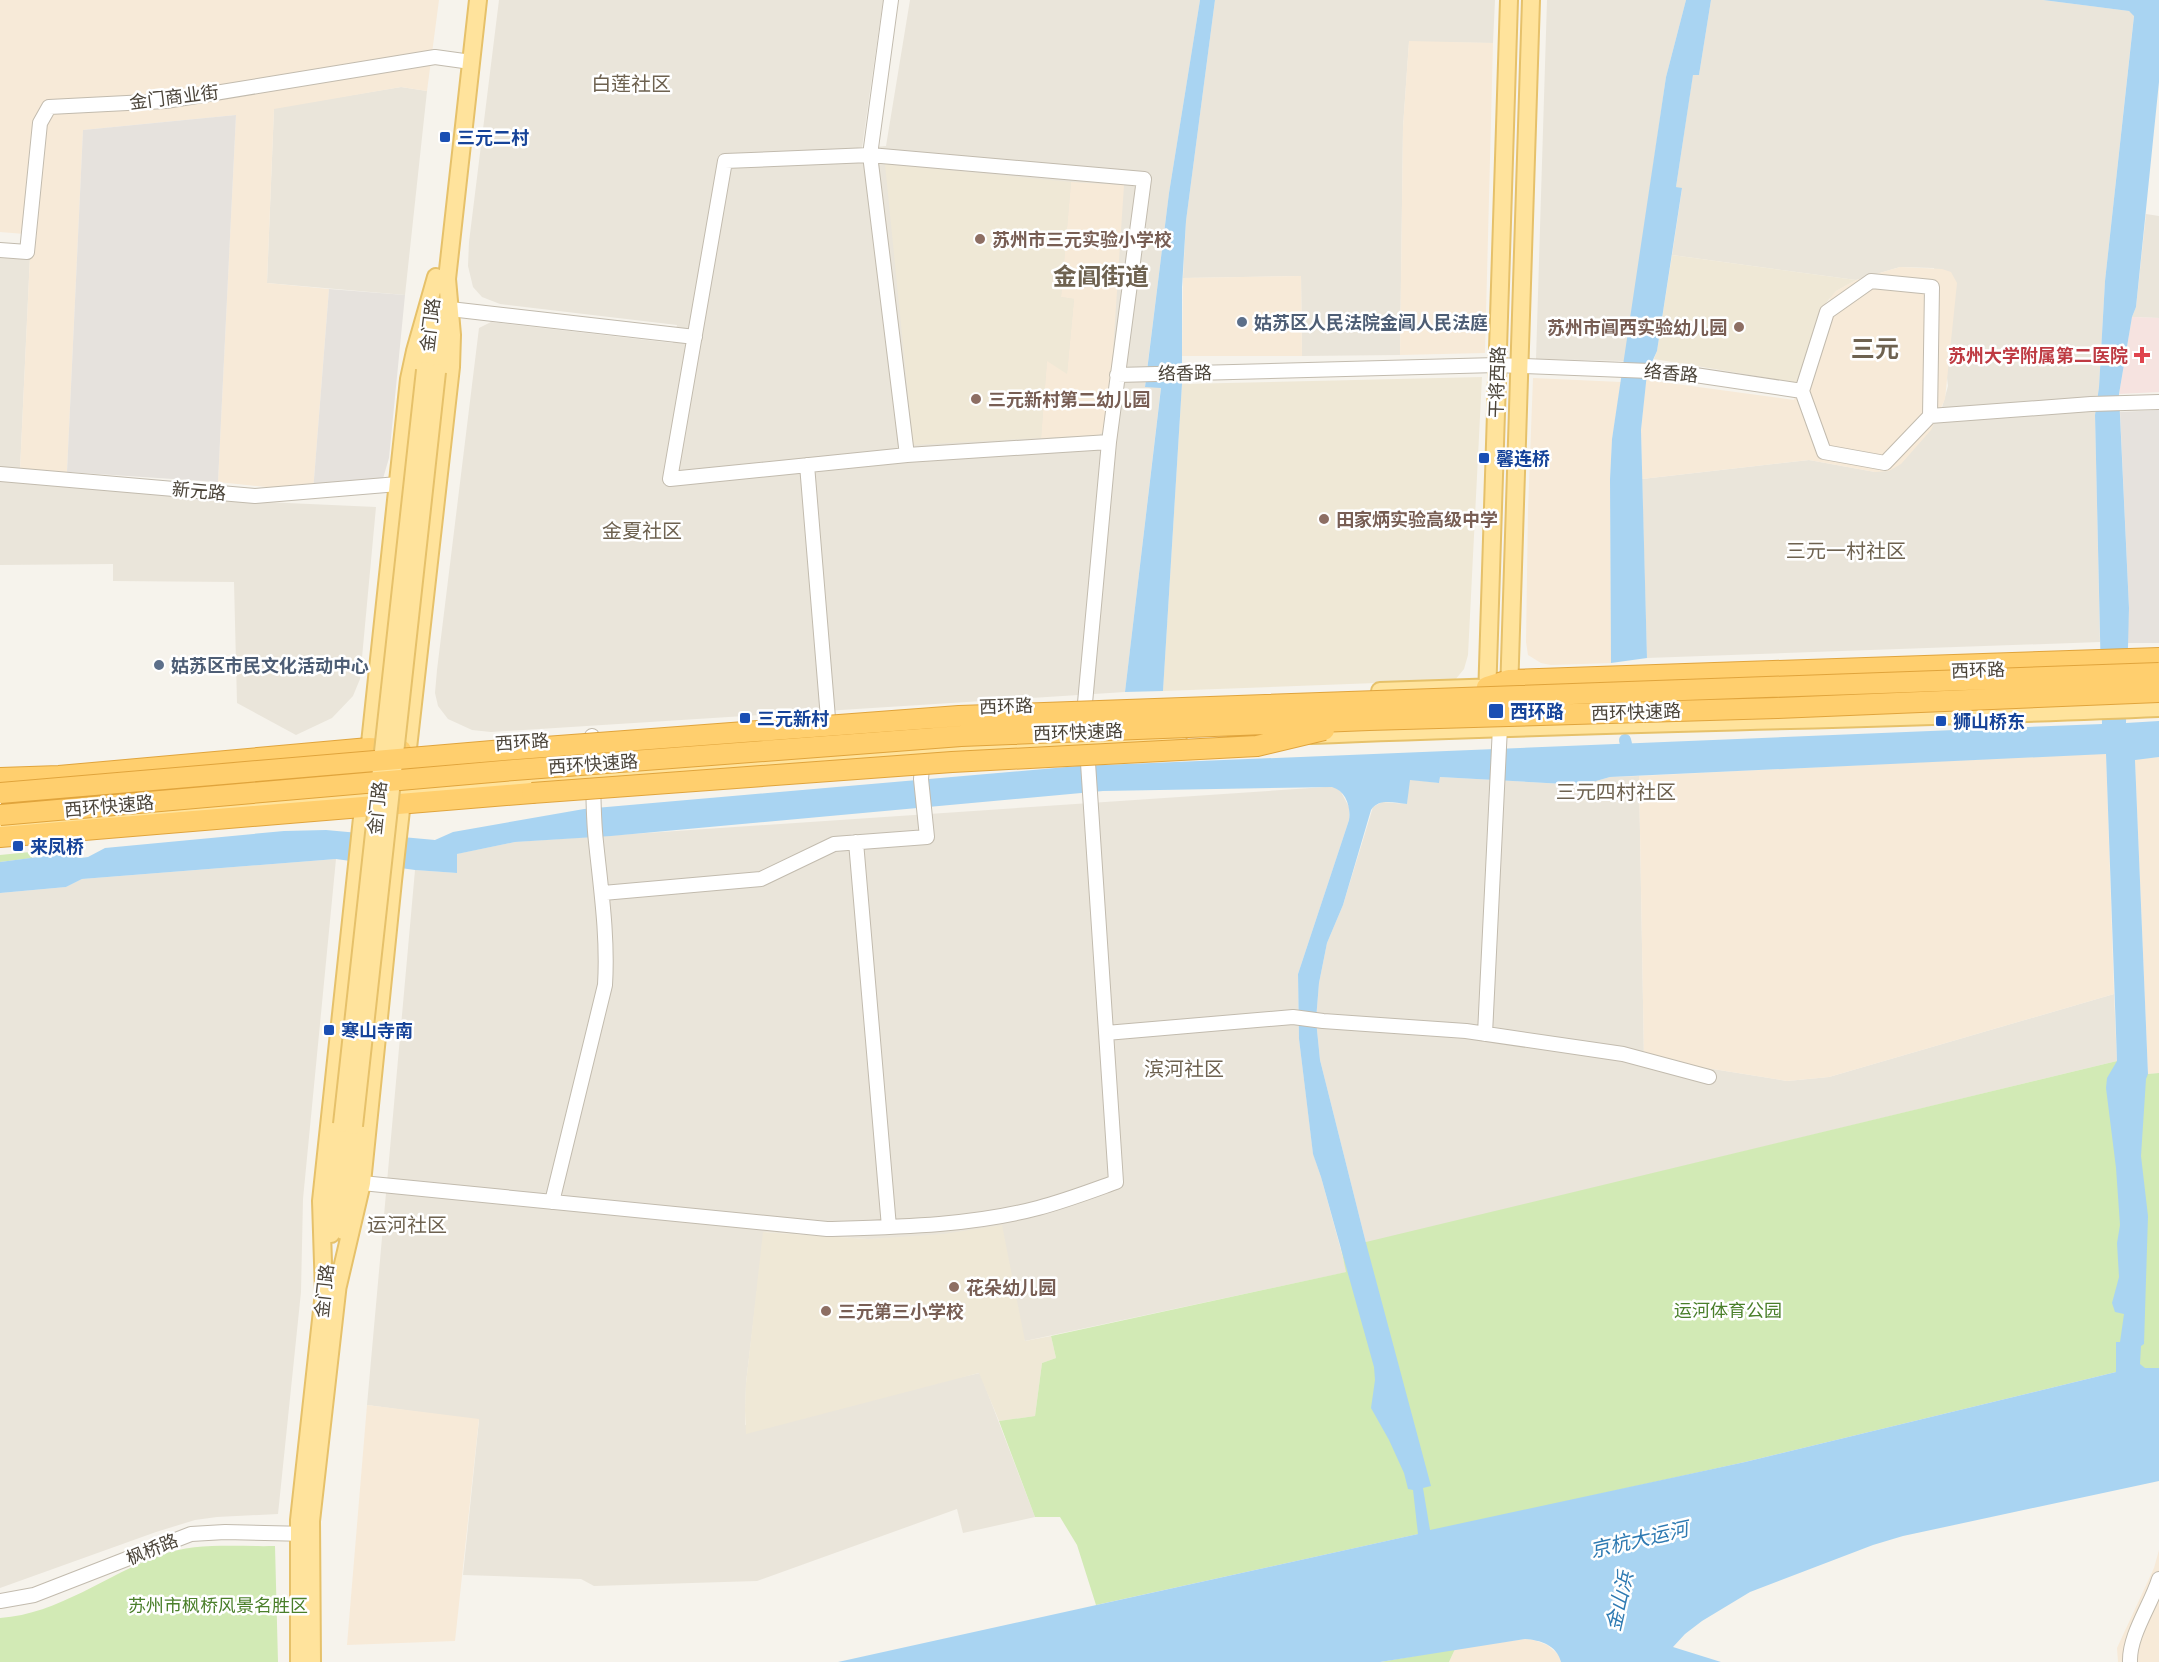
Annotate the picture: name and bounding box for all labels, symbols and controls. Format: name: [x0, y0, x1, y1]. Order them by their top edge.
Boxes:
district label: 白莲社区: [591, 71, 671, 96]
street label: 金门商业街: [128, 80, 220, 114]
place label: 三元二村: [457, 126, 529, 149]
marker: 三元二村: [438, 130, 452, 144]
place label: 苏州市三元实验小学校: [992, 228, 1172, 251]
marker: 苏州市三元实验小学校: [973, 232, 987, 246]
district label: 金阊街道: [1053, 261, 1149, 291]
street label: 金门路: [415, 297, 445, 353]
place label: 姑苏区人民法院金阊人民法庭: [1254, 311, 1488, 334]
marker: 姑苏区人民法院金阊人民法庭: [1235, 315, 1249, 329]
place label: 苏州市阊西实验幼儿园: [1547, 316, 1727, 339]
marker: 苏州市阊西实验幼儿园: [1732, 320, 1746, 334]
district label: 三元: [1851, 333, 1899, 363]
place label: 苏州大学附属第二医院: [1948, 344, 2128, 367]
street label: 干将西路: [1484, 346, 1510, 418]
marker: 苏州大学附属第二医院: [2133, 346, 2151, 364]
street label: 络香路: [1643, 359, 1699, 387]
street label: 络香路: [1158, 361, 1212, 385]
place label: 三元新村第二幼儿园: [988, 388, 1150, 411]
marker: 三元新村第二幼儿园: [969, 392, 983, 406]
place label: 馨连桥: [1496, 447, 1550, 470]
marker: 馨连桥: [1477, 451, 1491, 465]
street label: 新元路: [171, 477, 227, 505]
place label: 田家炳实验高级中学: [1336, 508, 1498, 531]
marker: 田家炳实验高级中学: [1317, 512, 1331, 526]
district label: 金夏社区: [602, 518, 682, 543]
district label: 三元一村社区: [1786, 538, 1906, 563]
place label: 姑苏区市民文化活动中心: [171, 654, 369, 677]
marker: 姑苏区市民文化活动中心: [152, 658, 166, 672]
street label: 西环路: [1951, 658, 2005, 682]
street label: 西环路: [979, 694, 1033, 718]
street label: 西环快速路: [1591, 699, 1681, 725]
place label: 西环路: [1510, 700, 1564, 723]
marker: 西环路: [1487, 702, 1505, 720]
place label: 三元新村: [757, 707, 829, 730]
place label: 狮山桥东: [1953, 710, 2025, 733]
marker: 三元新村: [738, 711, 752, 725]
marker: 狮山桥东: [1934, 714, 1948, 728]
street label: 西环快速路: [1033, 719, 1123, 745]
street label: 西环路: [494, 729, 550, 755]
street label: 西环快速路: [547, 749, 639, 779]
district label: 三元四村社区: [1556, 779, 1676, 804]
street label: 金门路: [363, 780, 391, 836]
street label: 西环快速路: [63, 791, 155, 821]
place label: 来凤桥: [30, 835, 84, 858]
marker: 来凤桥: [11, 839, 25, 853]
place label: 寒山寺南: [341, 1019, 413, 1042]
marker: 寒山寺南: [322, 1023, 336, 1037]
district label: 滨河社区: [1144, 1056, 1224, 1081]
district label: 运河社区: [367, 1212, 447, 1237]
street label: 金门路: [310, 1263, 338, 1319]
place label: 花朵幼儿园: [966, 1276, 1056, 1299]
marker: 花朵幼儿园: [947, 1280, 961, 1294]
park label: 运河体育公园: [1674, 1299, 1782, 1322]
place label: 三元第三小学校: [838, 1300, 964, 1323]
marker: 三元第三小学校: [819, 1304, 833, 1318]
water label: 京杭大运河: [1587, 1515, 1694, 1562]
street label: 枫桥路: [123, 1528, 181, 1570]
water label: 金山浜: [1600, 1567, 1638, 1633]
park label: 苏州市枫桥风景名胜区: [128, 1594, 308, 1617]

